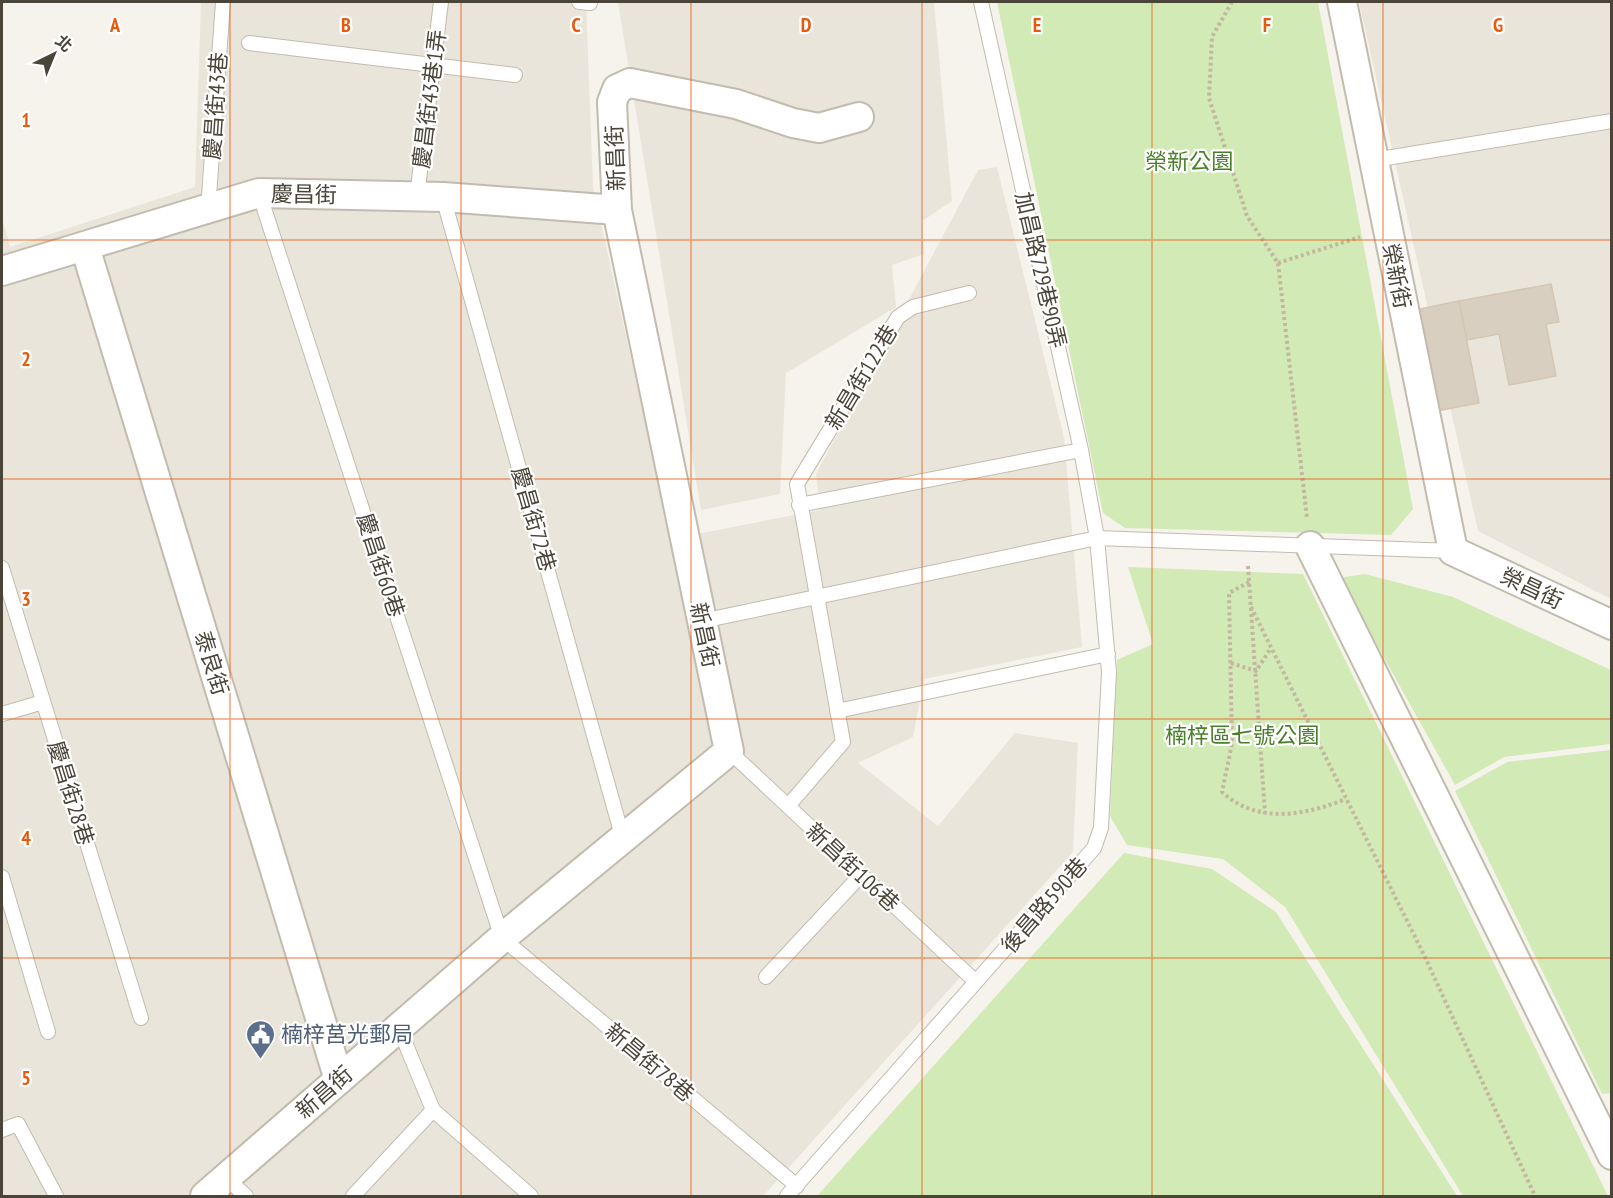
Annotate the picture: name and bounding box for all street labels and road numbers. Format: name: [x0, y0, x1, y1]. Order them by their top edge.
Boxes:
street label: 慶昌街43巷1弄: [407, 28, 451, 170]
street label: 慶昌街43巷: [197, 51, 233, 161]
street label: 新昌街: [600, 125, 630, 191]
street label: 慶昌街: [271, 179, 337, 209]
street label: 加昌路729巷90弄: [1009, 189, 1073, 351]
street label: 榮新街: [1377, 241, 1417, 311]
street label: 新昌街122巷: [819, 319, 903, 435]
street label: 慶昌街72巷: [506, 463, 562, 575]
street label: 慶昌街60巷: [351, 509, 411, 621]
street label: 榮昌街: [1496, 561, 1568, 615]
street label: 新昌街: [684, 600, 726, 670]
street label: 泰良街: [189, 627, 235, 699]
street label: 慶昌街28巷: [42, 737, 100, 849]
street label: 新昌街106巷: [800, 817, 906, 917]
street label: 後昌路590巷: [995, 851, 1093, 959]
street label: 新昌街78巷: [600, 1017, 700, 1107]
street label: 新昌街: [290, 1060, 358, 1124]

